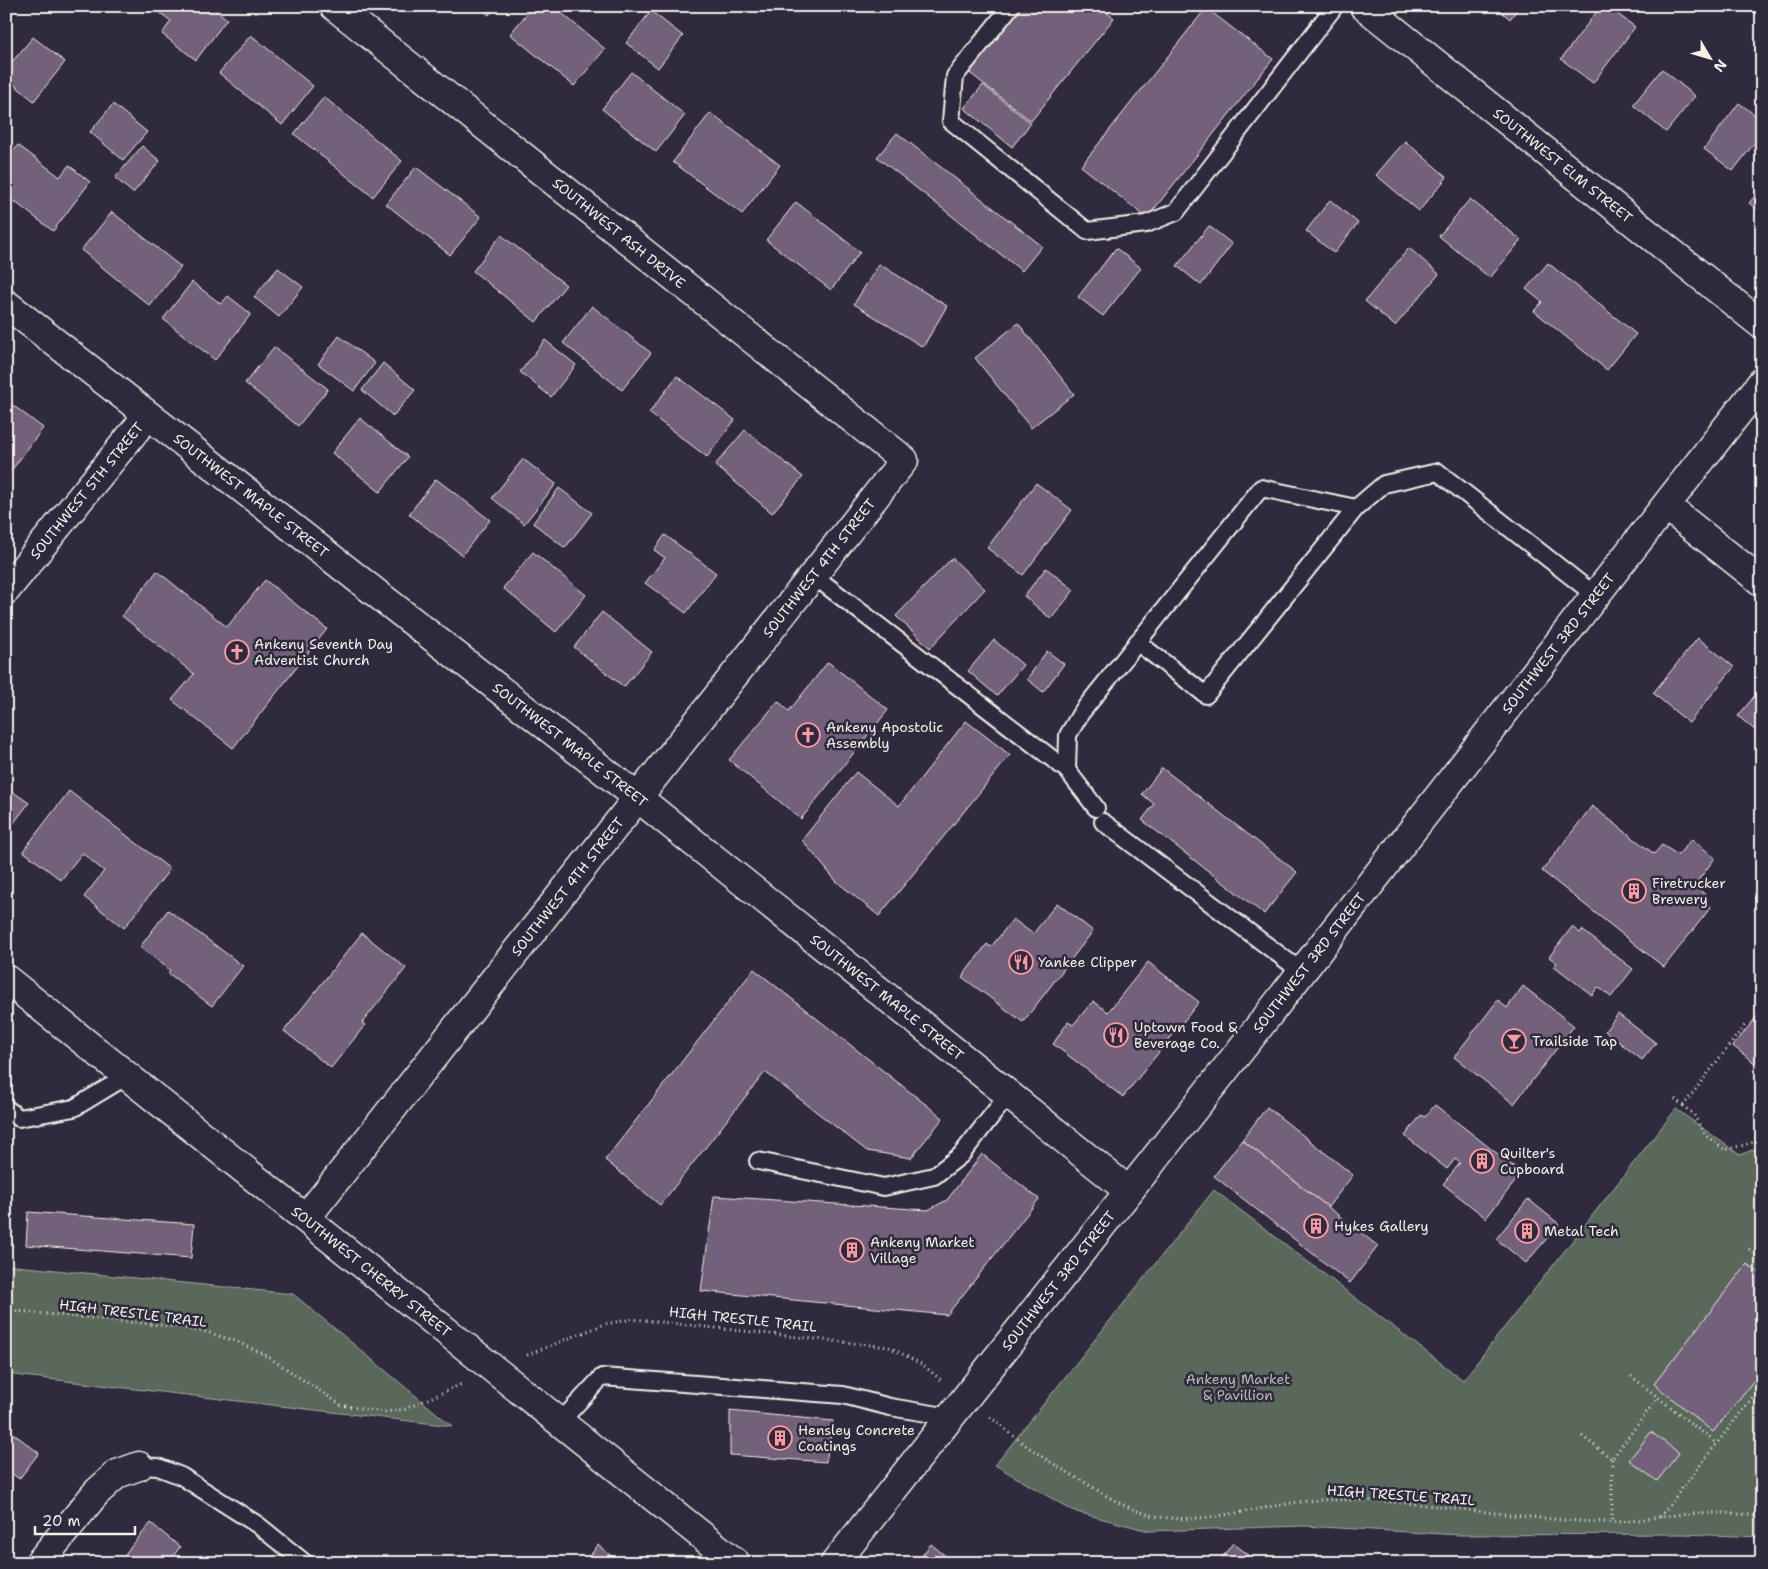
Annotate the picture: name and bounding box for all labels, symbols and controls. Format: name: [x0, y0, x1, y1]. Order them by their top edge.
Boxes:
north arrow: [1686, 32, 1736, 82]
text: N: [1710, 56, 1731, 76]
street label: SOUTHWEST ELM STREET: [1490, 104, 1637, 227]
street label: SOUTHWEST ASH DRIVE: [549, 174, 689, 292]
street label: SOUTHWEST 5TH STREET: [26, 418, 148, 563]
street label: SOUTHWEST MAPLE STREET: [170, 429, 333, 562]
street label: SOUTHWEST 4TH STREET: [759, 495, 879, 641]
street label: SOUTHWEST 3RD STREET: [1498, 569, 1619, 717]
place label: Ankeny Seventh Day Adventist Church: [254, 635, 393, 669]
church icon: Ankeny Seventh Day Adventist Church: [224, 639, 250, 665]
street label: SOUTHWEST MAPLE STREET: [489, 678, 652, 811]
place label: Ankeny Apostolic Assembly: [826, 718, 943, 752]
church icon: Ankeny Apostolic Assembly: [795, 722, 821, 748]
street label: SOUTHWEST 4TH STREET: [507, 813, 628, 960]
place label: Firetrucker Brewery: [1652, 874, 1726, 908]
building icon: Firetrucker Brewery: [1621, 878, 1647, 904]
street label: SOUTHWEST 3RD STREET: [1249, 888, 1370, 1036]
street label: SOUTHWEST MAPLE STREET: [806, 930, 968, 1064]
restaurant icon: Yankee Clipper: [1008, 949, 1034, 975]
place label: Yankee Clipper: [1038, 953, 1137, 971]
place label: Uptown Food & Beverage Co.: [1134, 1018, 1238, 1052]
restaurant icon: Uptown Food & Beverage Co.: [1103, 1022, 1129, 1048]
bar icon: Trailside Tap: [1501, 1028, 1527, 1054]
place label: Trailside Tap: [1532, 1032, 1617, 1050]
place label: Quilter's Cupboard: [1500, 1144, 1564, 1178]
building icon: Quilter's Cupboard: [1469, 1148, 1495, 1174]
street label: SOUTHWEST CHERRY STREET: [288, 1202, 455, 1341]
street label: SOUTHWEST 3RD STREET: [997, 1207, 1119, 1354]
building icon: Hykes Gallery: [1303, 1213, 1329, 1239]
place label: Hykes Gallery: [1334, 1217, 1429, 1235]
building icon: Metal Tech: [1514, 1218, 1540, 1244]
place label: Metal Tech: [1544, 1222, 1619, 1240]
place label: Ankeny Market Village: [870, 1233, 975, 1267]
building icon: Ankeny Market Village: [839, 1237, 865, 1263]
street label: HIGH TRESTLE TRAIL: [58, 1295, 208, 1331]
street label: HIGH TRESTLE TRAIL: [668, 1302, 818, 1336]
park label: Ankeny Market & Pavillion: [1186, 1370, 1290, 1404]
place label: Hensley Concrete Coatings: [798, 1421, 915, 1455]
building icon: Hensley Concrete Coatings: [767, 1425, 793, 1451]
street label: HIGH TRESTLE TRAIL: [1326, 1481, 1476, 1509]
scale bar: [35, 1504, 135, 1536]
text: 20 m: [42, 1511, 81, 1531]

